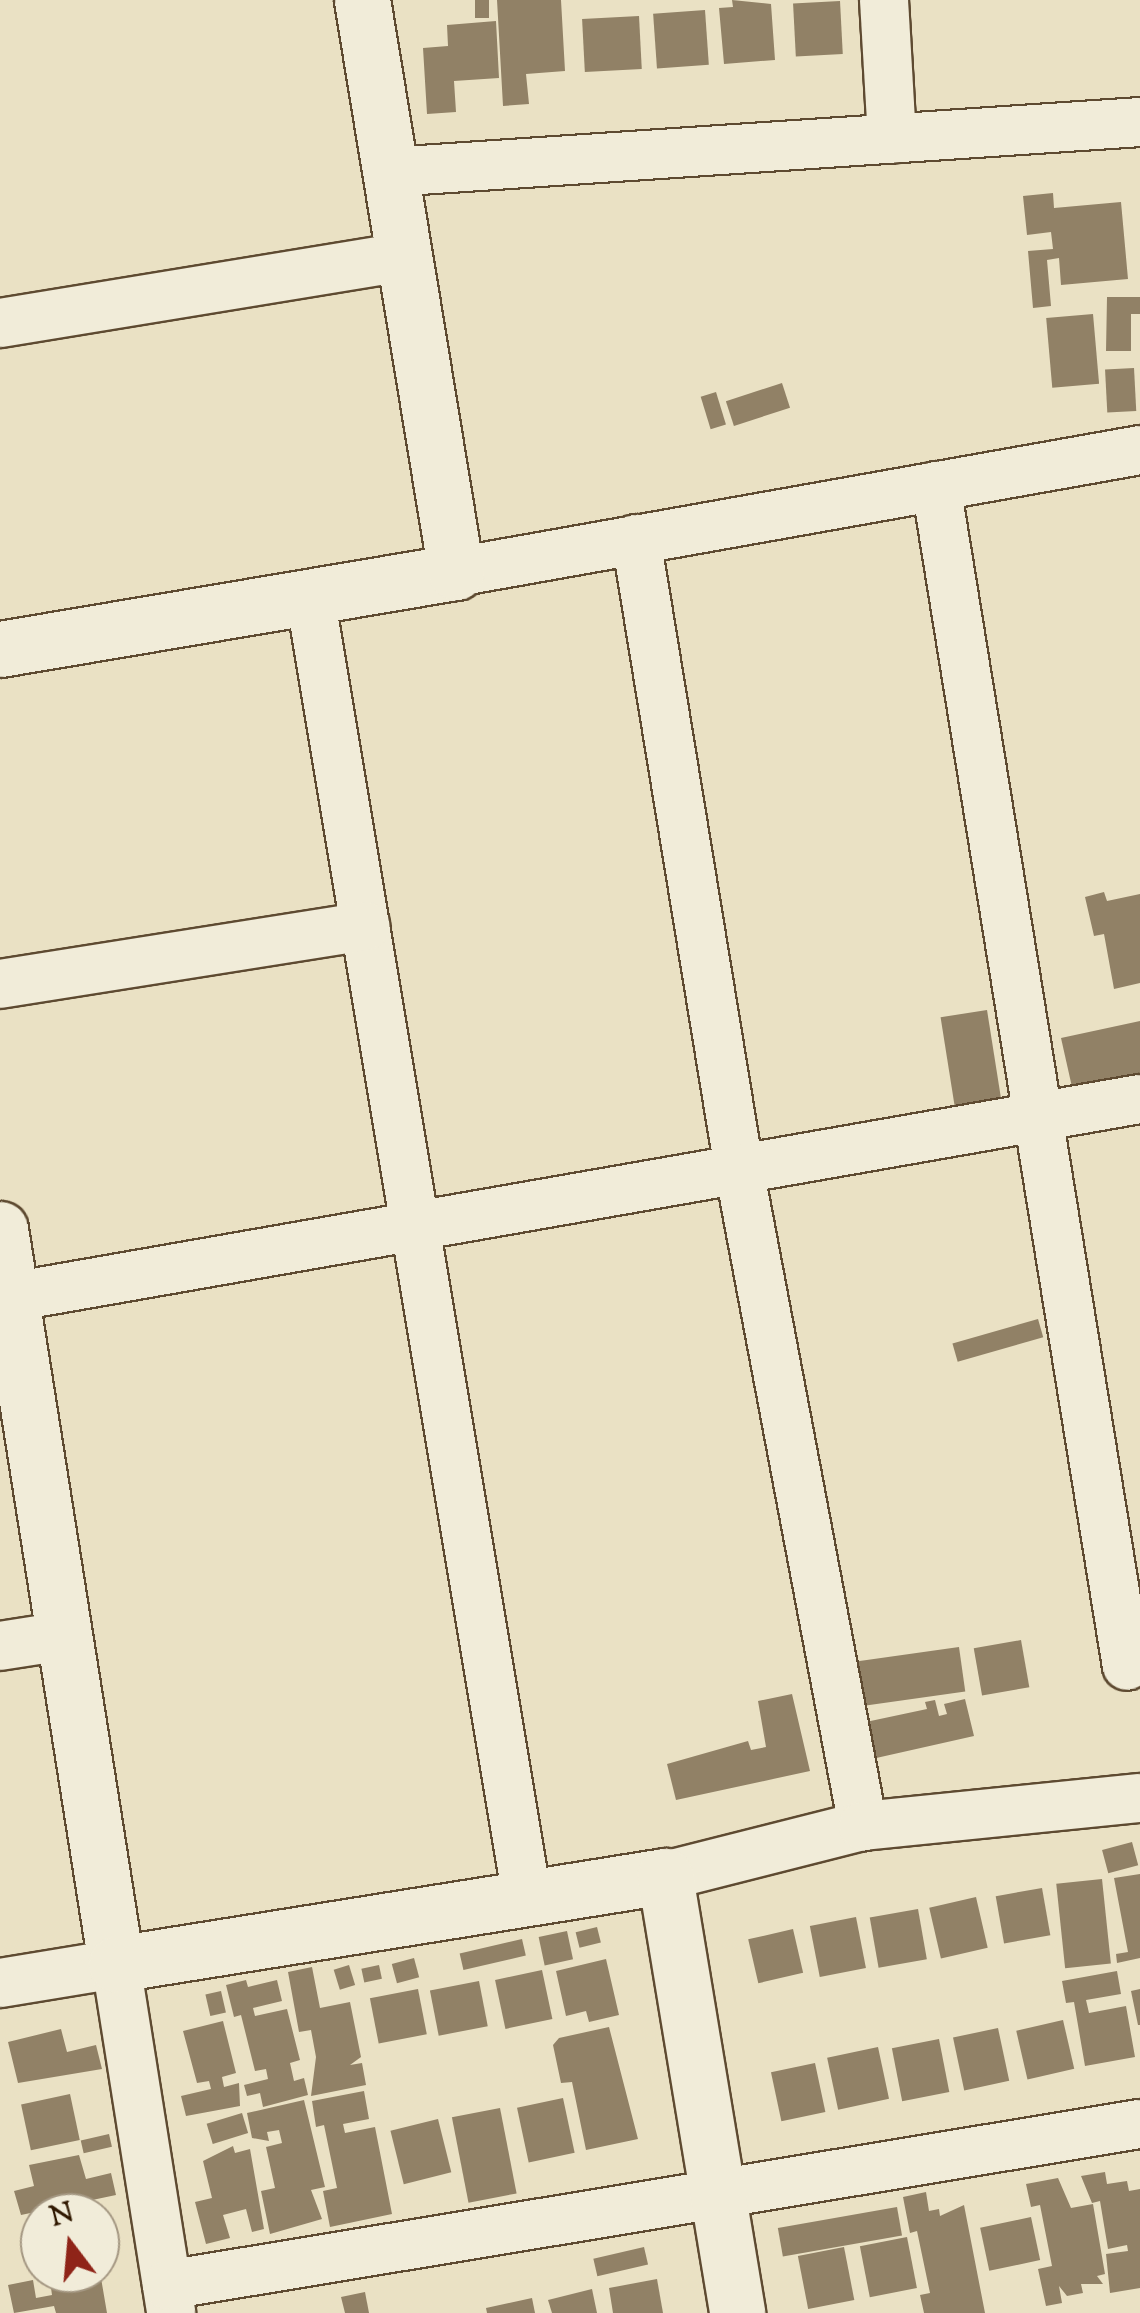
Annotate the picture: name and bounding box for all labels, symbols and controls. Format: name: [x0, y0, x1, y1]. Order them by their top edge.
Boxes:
north arrow: [20, 2193, 120, 2293]
text: N: [46, 2194, 79, 2238]

